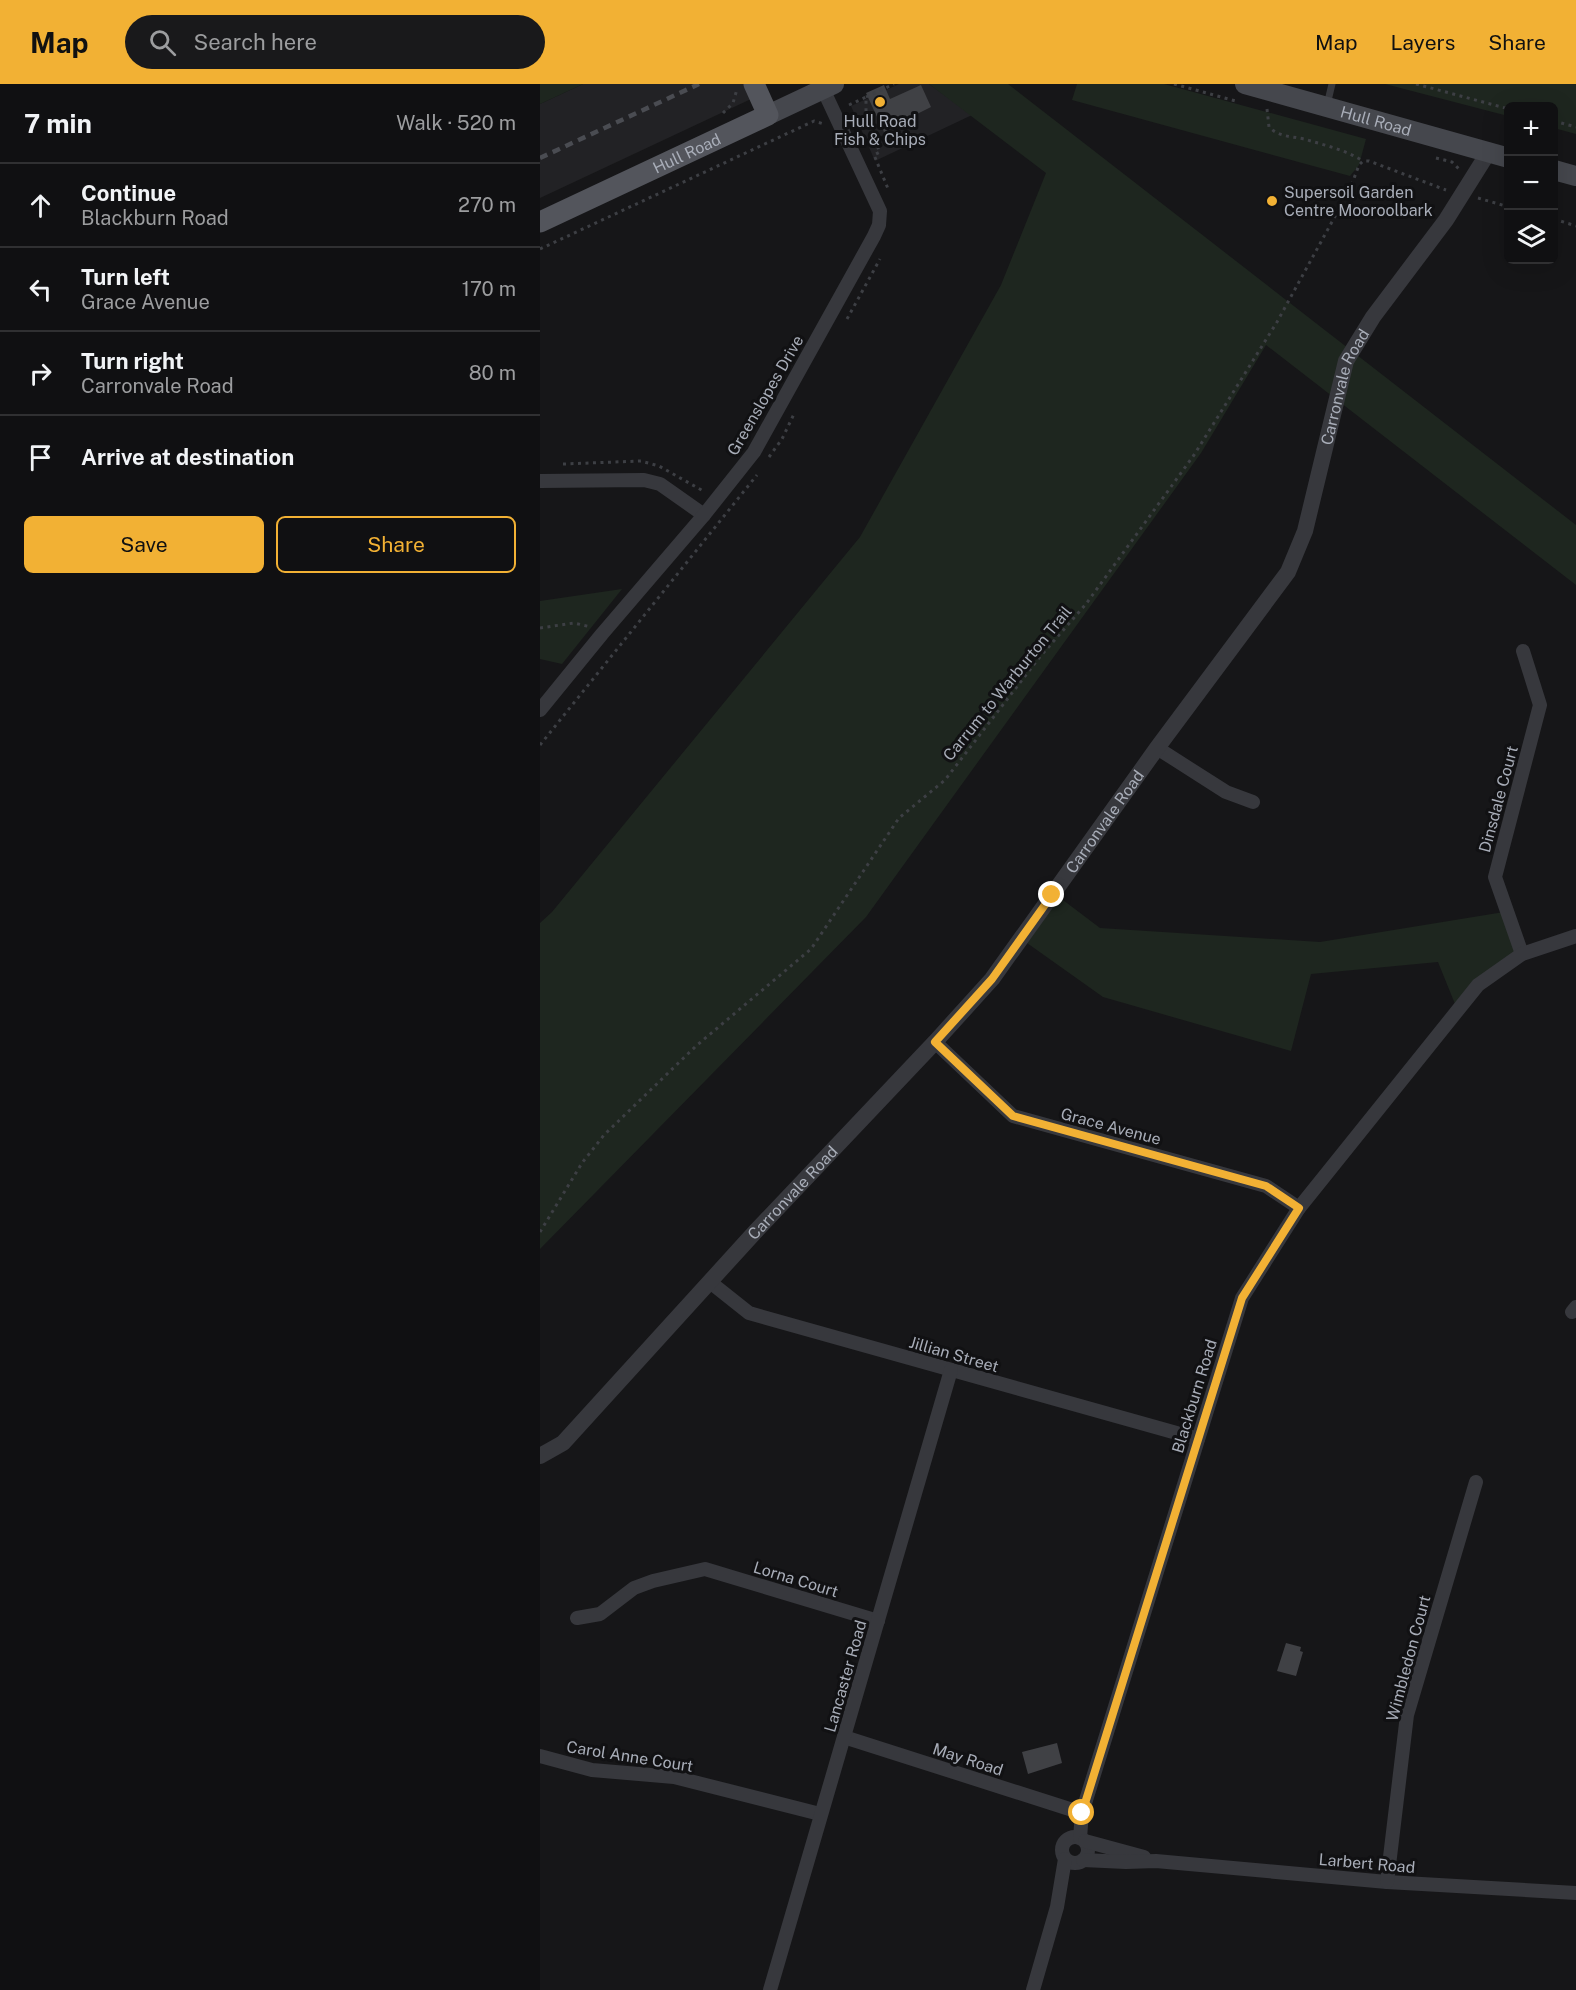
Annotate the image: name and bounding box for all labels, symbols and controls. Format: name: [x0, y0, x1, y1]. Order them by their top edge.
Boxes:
search box: [125, 15, 545, 69]
text: Map: [30, 26, 89, 59]
icon: search: [146, 26, 179, 59]
text: Search here: [194, 29, 317, 55]
text: Map: [1315, 30, 1358, 55]
text: Layers: [1391, 30, 1455, 55]
text: Share: [1488, 30, 1546, 55]
marker: Hull Road Fish & Chips: [873, 95, 887, 109]
street label: Hull Road: [1338, 102, 1414, 140]
map controls: [1504, 102, 1558, 264]
button: +: [1504, 102, 1558, 156]
text: 7 min: [24, 108, 92, 139]
text: Walk · 520 m: [396, 111, 516, 135]
place label: Hull Road Fish & Chips: [834, 112, 926, 149]
street label: Hull Road: [650, 130, 724, 178]
button: −: [1504, 156, 1558, 210]
text: Continue: [81, 180, 176, 206]
place label: Supersoil Garden Centre Mooroolbark: [1284, 183, 1433, 220]
icon: ahead: [24, 189, 57, 222]
text: 270 m: [458, 193, 516, 217]
marker: Supersoil Garden Centre Mooroolbark: [1265, 194, 1279, 208]
text: Blackburn Road: [81, 206, 229, 230]
button: layers: [1504, 210, 1558, 264]
text: Turn left: [81, 264, 170, 290]
icon: left: [24, 273, 57, 306]
text: 170 m: [462, 277, 516, 301]
text: Grace Avenue: [81, 290, 210, 314]
street label: Carronvale Road: [1317, 325, 1373, 447]
street label: Greenslopes Drive: [723, 332, 808, 459]
text: Turn right: [81, 348, 184, 374]
icon: right: [24, 357, 57, 390]
text: 80 m: [469, 361, 516, 385]
text: Carronvale Road: [81, 374, 234, 398]
icon: arrive: [24, 441, 57, 474]
text: Arrive at destination: [81, 444, 294, 470]
button: Save: [24, 516, 264, 573]
button: Share: [276, 516, 516, 573]
street label: Carrum to Warburton Trail: [939, 602, 1076, 764]
street label: Dinsdale Court: [1475, 744, 1522, 855]
street label: Carronvale Road: [1062, 767, 1148, 877]
route end: [1038, 881, 1064, 907]
street label: Grace Avenue: [1059, 1104, 1163, 1149]
street label: Carronvale Road: [744, 1142, 842, 1244]
street label: Jillian Street: [907, 1333, 1001, 1376]
street label: Blackburn Road: [1168, 1337, 1221, 1455]
street label: Lorna Court: [751, 1558, 841, 1601]
street label: Wimbledon Court: [1383, 1593, 1434, 1723]
street label: Lancaster Road: [820, 1618, 871, 1734]
street label: Carol Anne Court: [565, 1737, 695, 1776]
street label: May Road: [930, 1739, 1005, 1780]
route start: [1068, 1799, 1094, 1825]
street label: Larbert Road: [1318, 1850, 1416, 1877]

